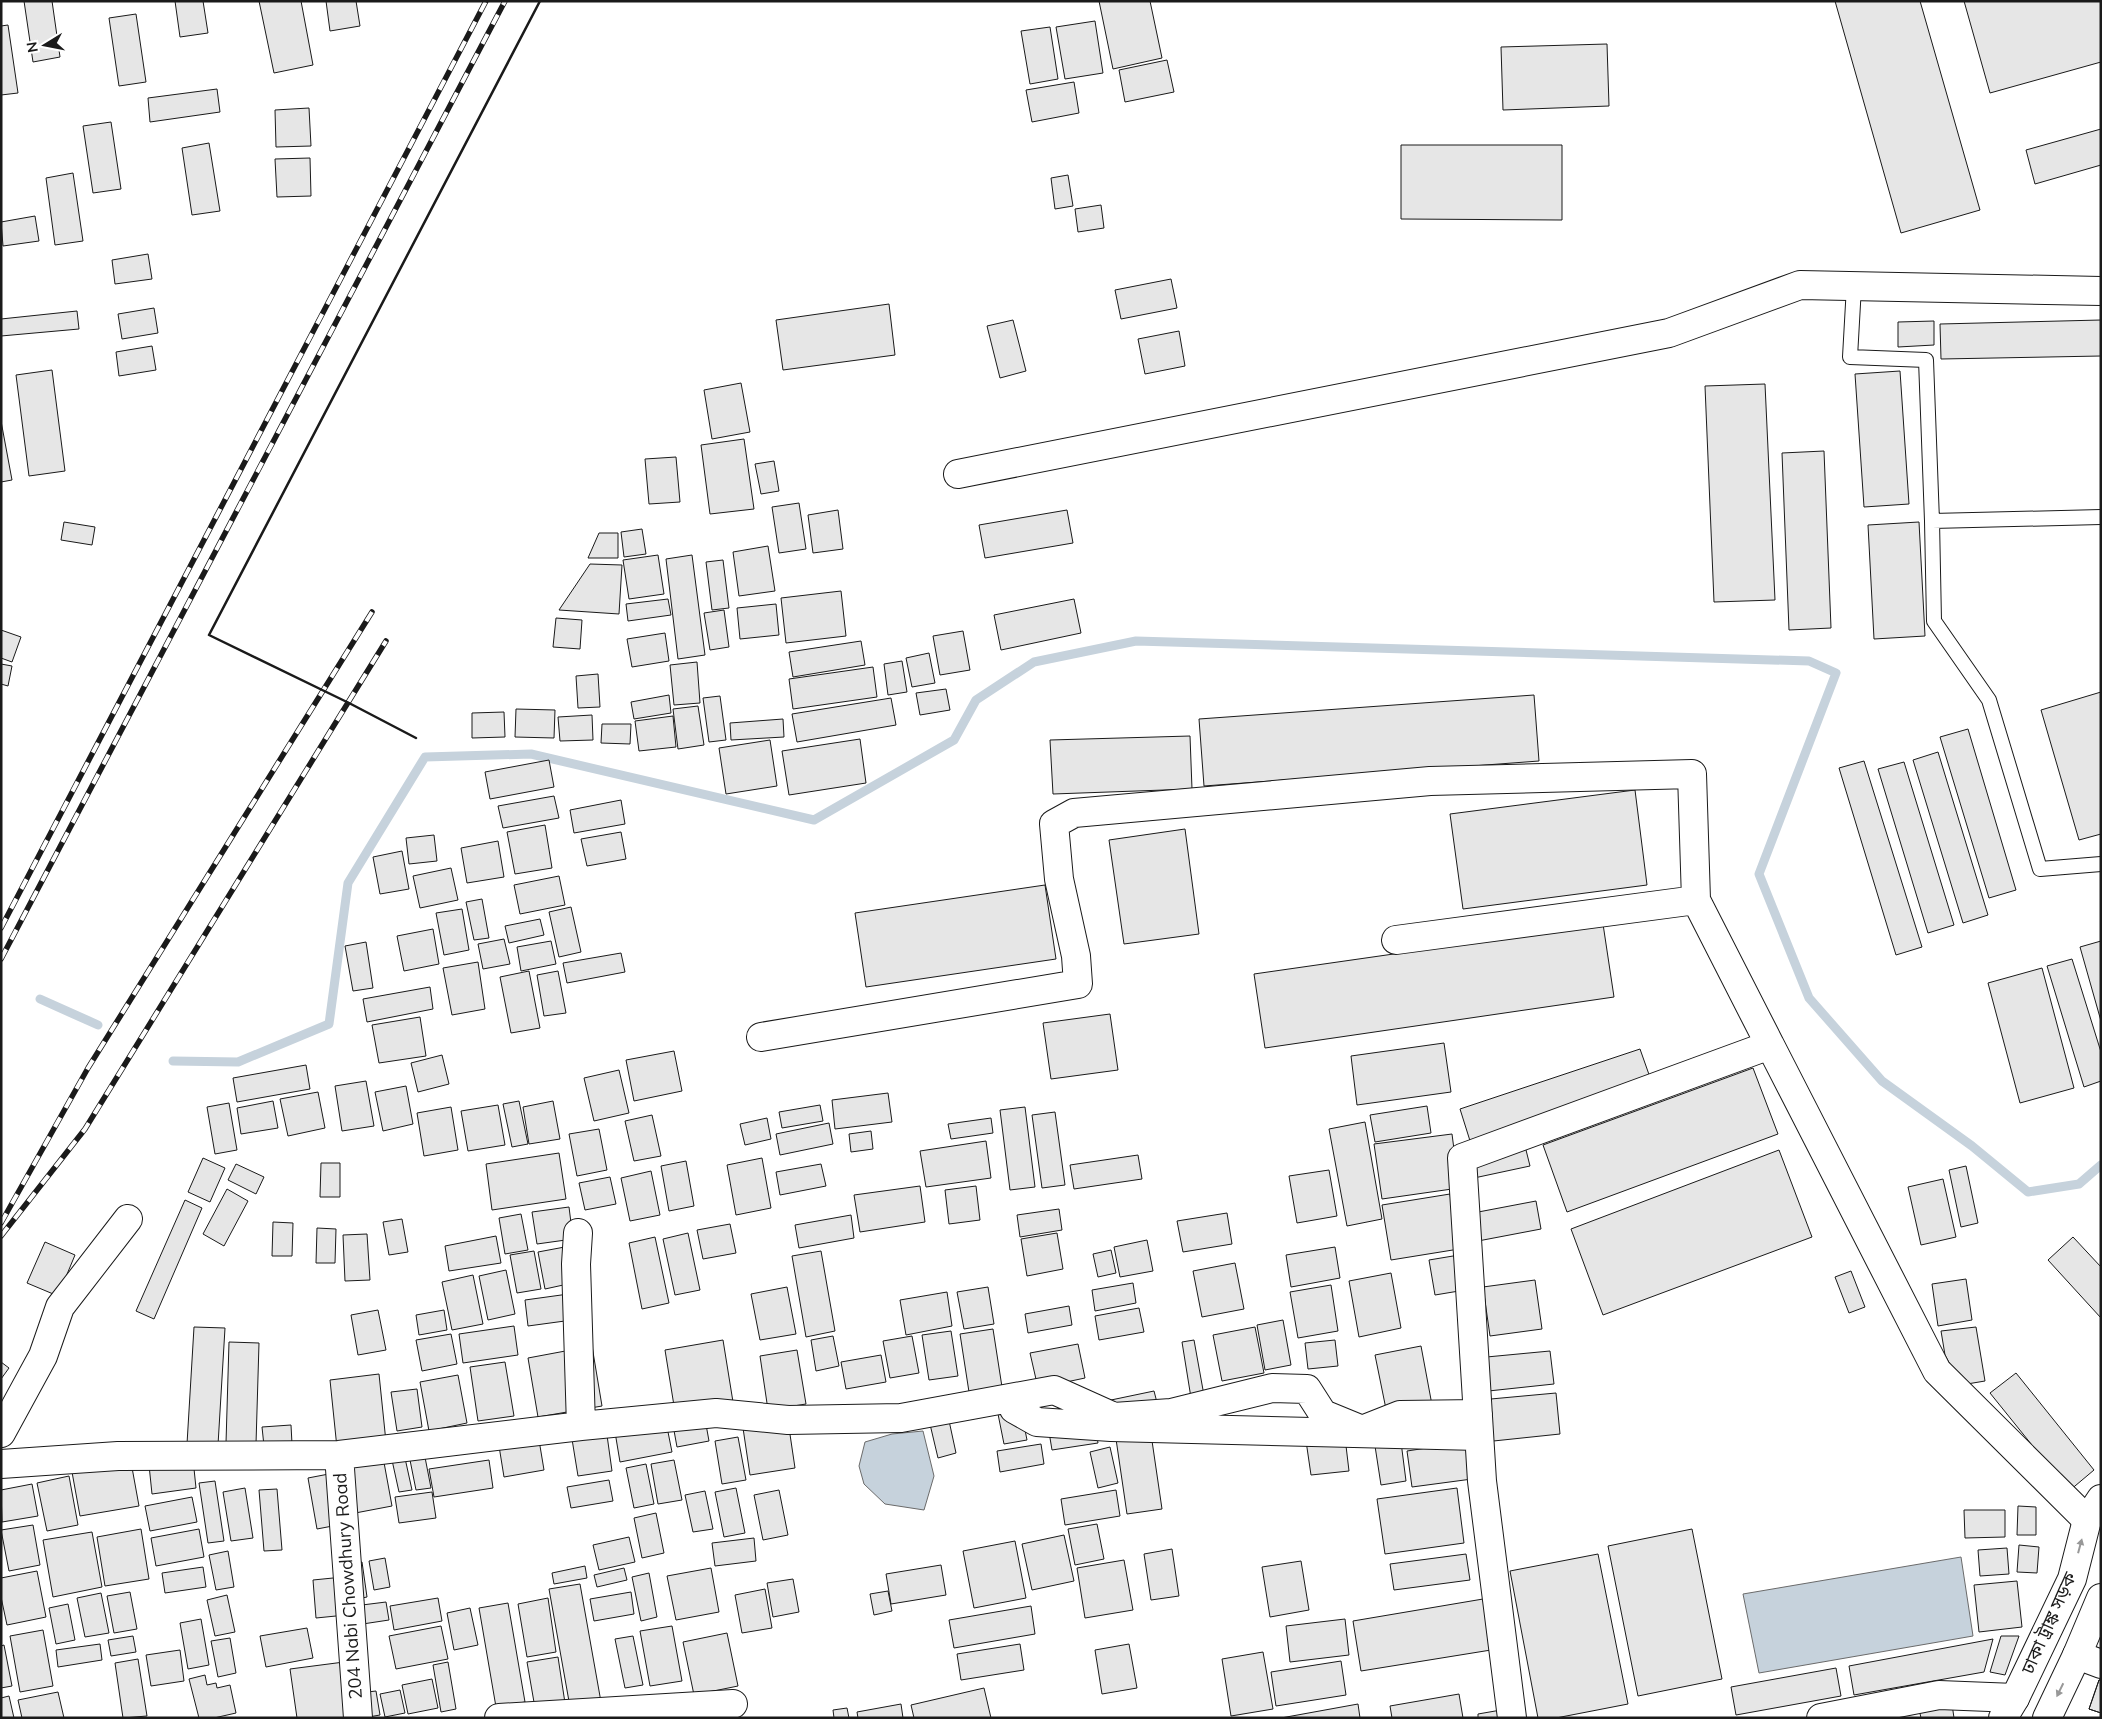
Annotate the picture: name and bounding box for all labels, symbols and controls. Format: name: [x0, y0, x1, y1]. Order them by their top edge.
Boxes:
north arrow: [20, 20, 70, 70]
text: N: [22, 40, 42, 54]
street label: 204 Nabi Chowdhury Road: [328, 1472, 367, 1700]
one-way arrow: [2076, 1539, 2084, 1554]
street label: ঢাকা ট্রাঙ্ক সড়ক: [2015, 1568, 2081, 1678]
one-way arrow: [2056, 1683, 2064, 1697]

